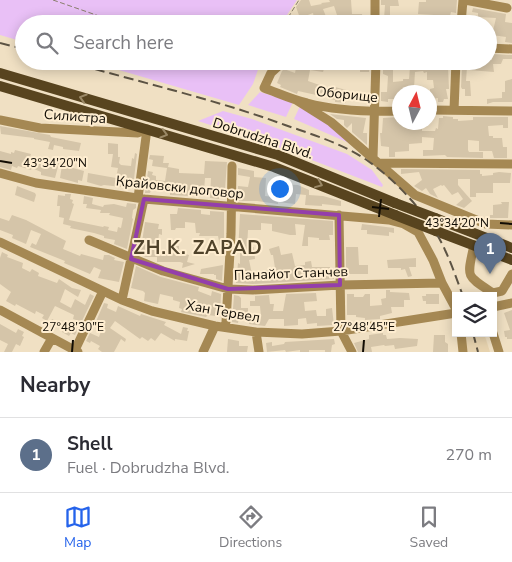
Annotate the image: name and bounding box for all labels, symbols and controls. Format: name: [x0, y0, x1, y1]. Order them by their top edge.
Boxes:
search box: [15, 15, 497, 70]
icon: search: [33, 29, 61, 57]
text: Search here: [73, 30, 174, 56]
street label: Оборище: [315, 82, 379, 107]
north arrow: [392, 85, 437, 130]
one-way arrow: [80, 93, 88, 103]
street label: Силистра: [43, 105, 107, 128]
street label: Dobrudzha Blvd.: [210, 113, 316, 164]
one-way arrow: [160, 128, 168, 138]
text: 43°34'20"N: [23, 155, 87, 171]
street label: Крайовски договор: [115, 171, 245, 204]
your location: [267, 176, 293, 202]
one-way arrow: [314, 178, 323, 188]
text: 43°34'20"N: [425, 215, 489, 231]
pin: 1: [474, 233, 506, 274]
district label: ZH.K. ZAPAD: [133, 235, 263, 261]
street label: Панайот Станчев: [234, 262, 349, 285]
map controls: [452, 292, 497, 337]
button: layers: [452, 292, 497, 337]
street label: Хан Тервел: [184, 296, 261, 327]
text: 27°48'30"E: [42, 319, 104, 335]
text: 27°48'45"E: [333, 319, 395, 335]
text: Nearby: [20, 371, 90, 399]
text: Shell: [67, 431, 113, 457]
text: 1: [31, 444, 41, 466]
text: 270 m: [445, 444, 492, 466]
text: Fuel · Dobrudzha Blvd.: [67, 457, 229, 479]
tab: Map: [64, 503, 92, 552]
tab: Directions: [219, 503, 282, 552]
tab: Saved: [410, 503, 448, 552]

